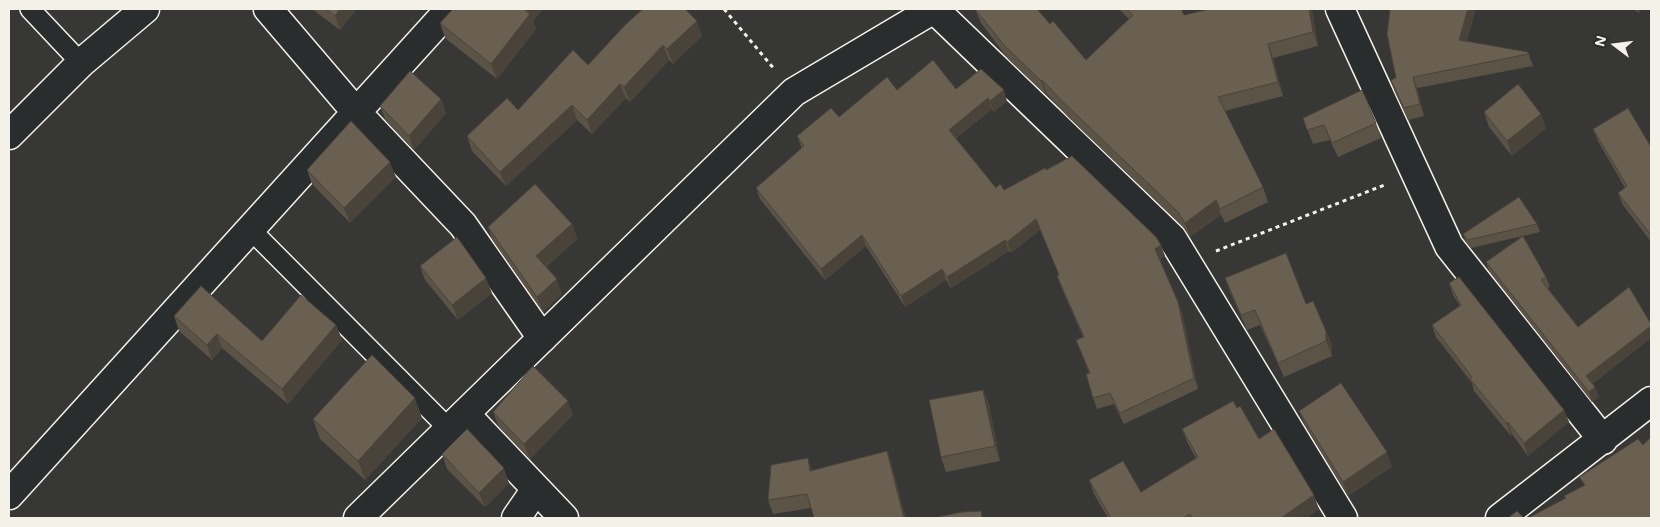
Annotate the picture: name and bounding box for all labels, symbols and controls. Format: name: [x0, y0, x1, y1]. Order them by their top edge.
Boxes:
north arrow: [1590, 20, 1640, 70]
text: N: [1589, 33, 1611, 49]

